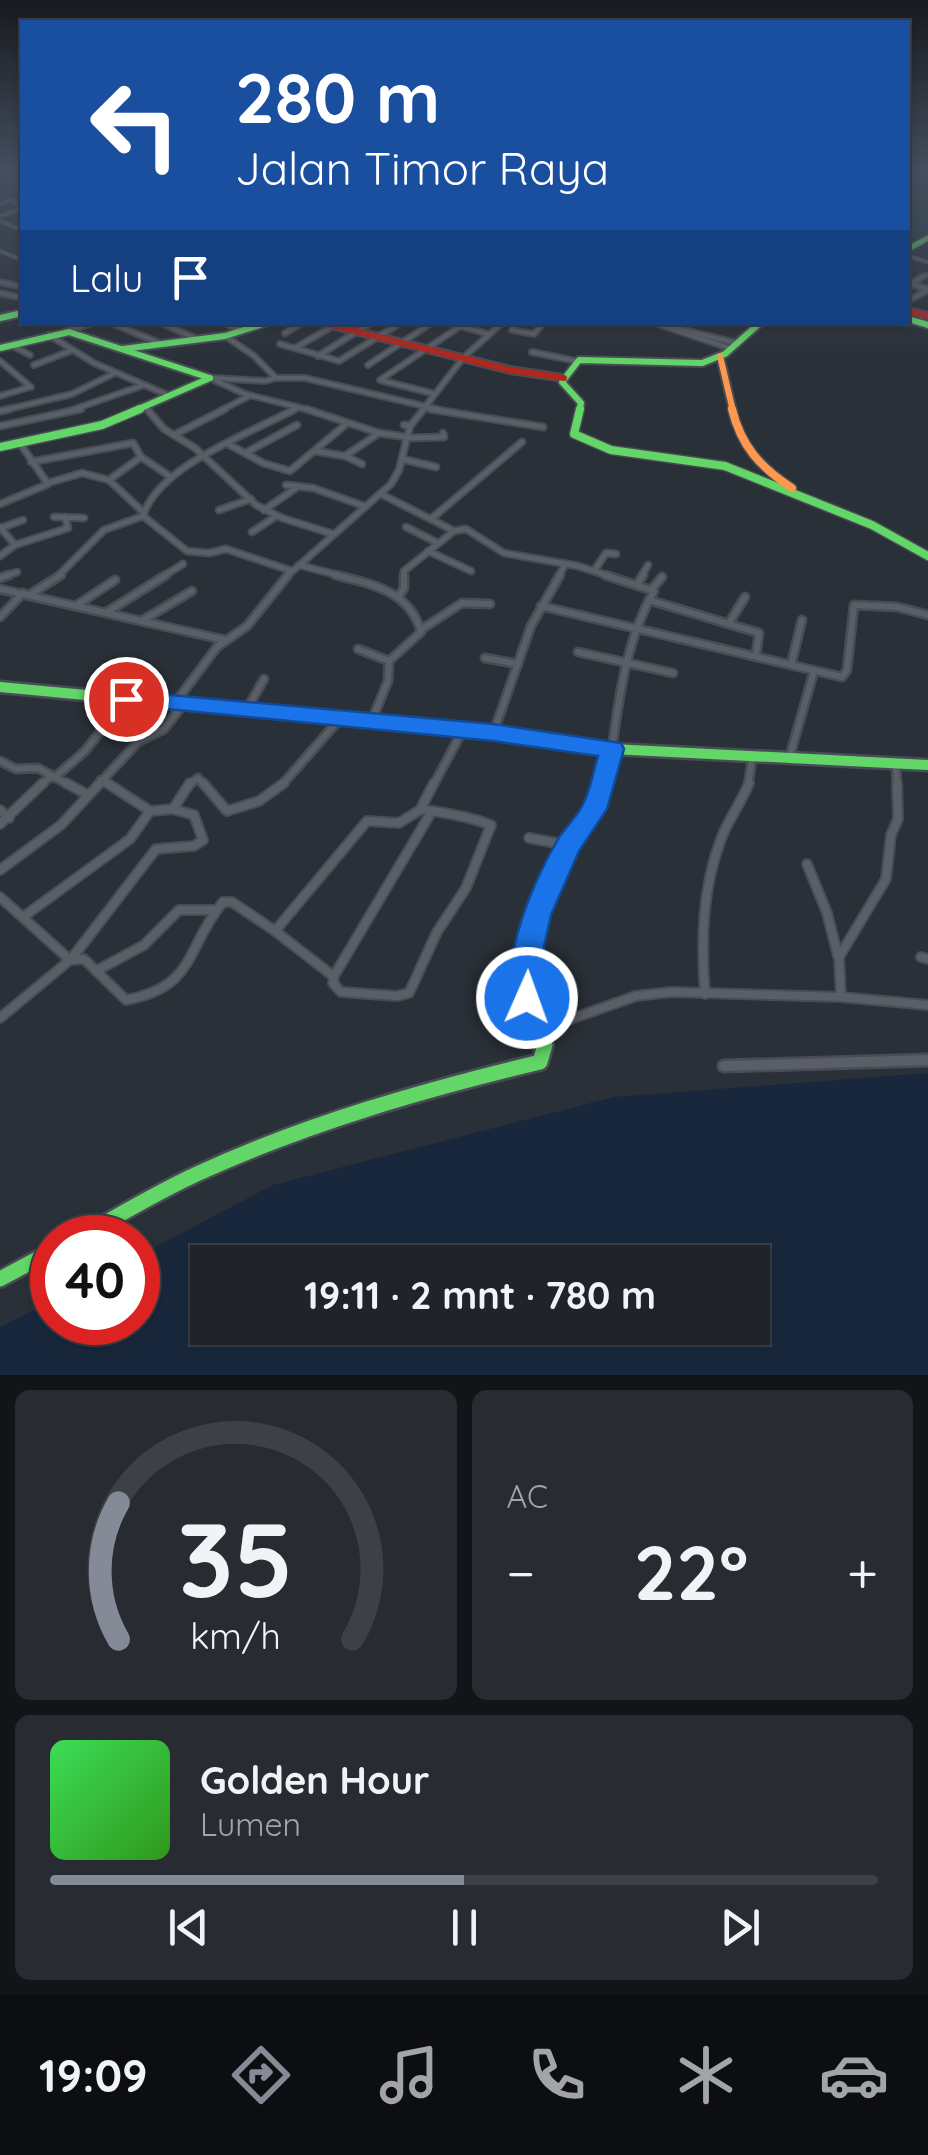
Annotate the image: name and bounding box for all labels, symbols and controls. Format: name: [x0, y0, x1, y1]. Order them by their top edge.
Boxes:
text: 280 m: [235, 53, 440, 141]
icon: left: [70, 60, 200, 190]
text: Jalan Timor Raya: [235, 140, 609, 196]
icon: arrive: [163, 250, 218, 305]
text: Lalu: [70, 254, 143, 302]
pin: [84, 657, 169, 742]
icon: arrive: [99, 672, 154, 727]
position arrow: [475, 946, 579, 1050]
speed limit sign: 40: [30, 1215, 160, 1345]
text: 19:11 · 2 mnt · 780 m: [304, 1271, 656, 1319]
text: AC: [507, 1476, 548, 1516]
text: 35: [178, 1493, 294, 1623]
text: 22°: [634, 1525, 748, 1619]
text: −: [507, 1538, 535, 1607]
text: +: [847, 1538, 878, 1607]
text: km/h: [190, 1613, 281, 1658]
text: Golden Hour: [200, 1756, 429, 1804]
text: Lumen: [200, 1804, 301, 1844]
icon: previous: [161, 1900, 216, 1955]
icon: pause: [437, 1900, 492, 1955]
icon: next: [713, 1900, 768, 1955]
icon: directions: [226, 2040, 296, 2110]
icon: music: [374, 2040, 444, 2110]
icon: phone: [522, 2040, 592, 2110]
icon: climate: [671, 2040, 741, 2110]
icon: car: [819, 2040, 889, 2110]
text: 19:09: [39, 2047, 148, 2103]

